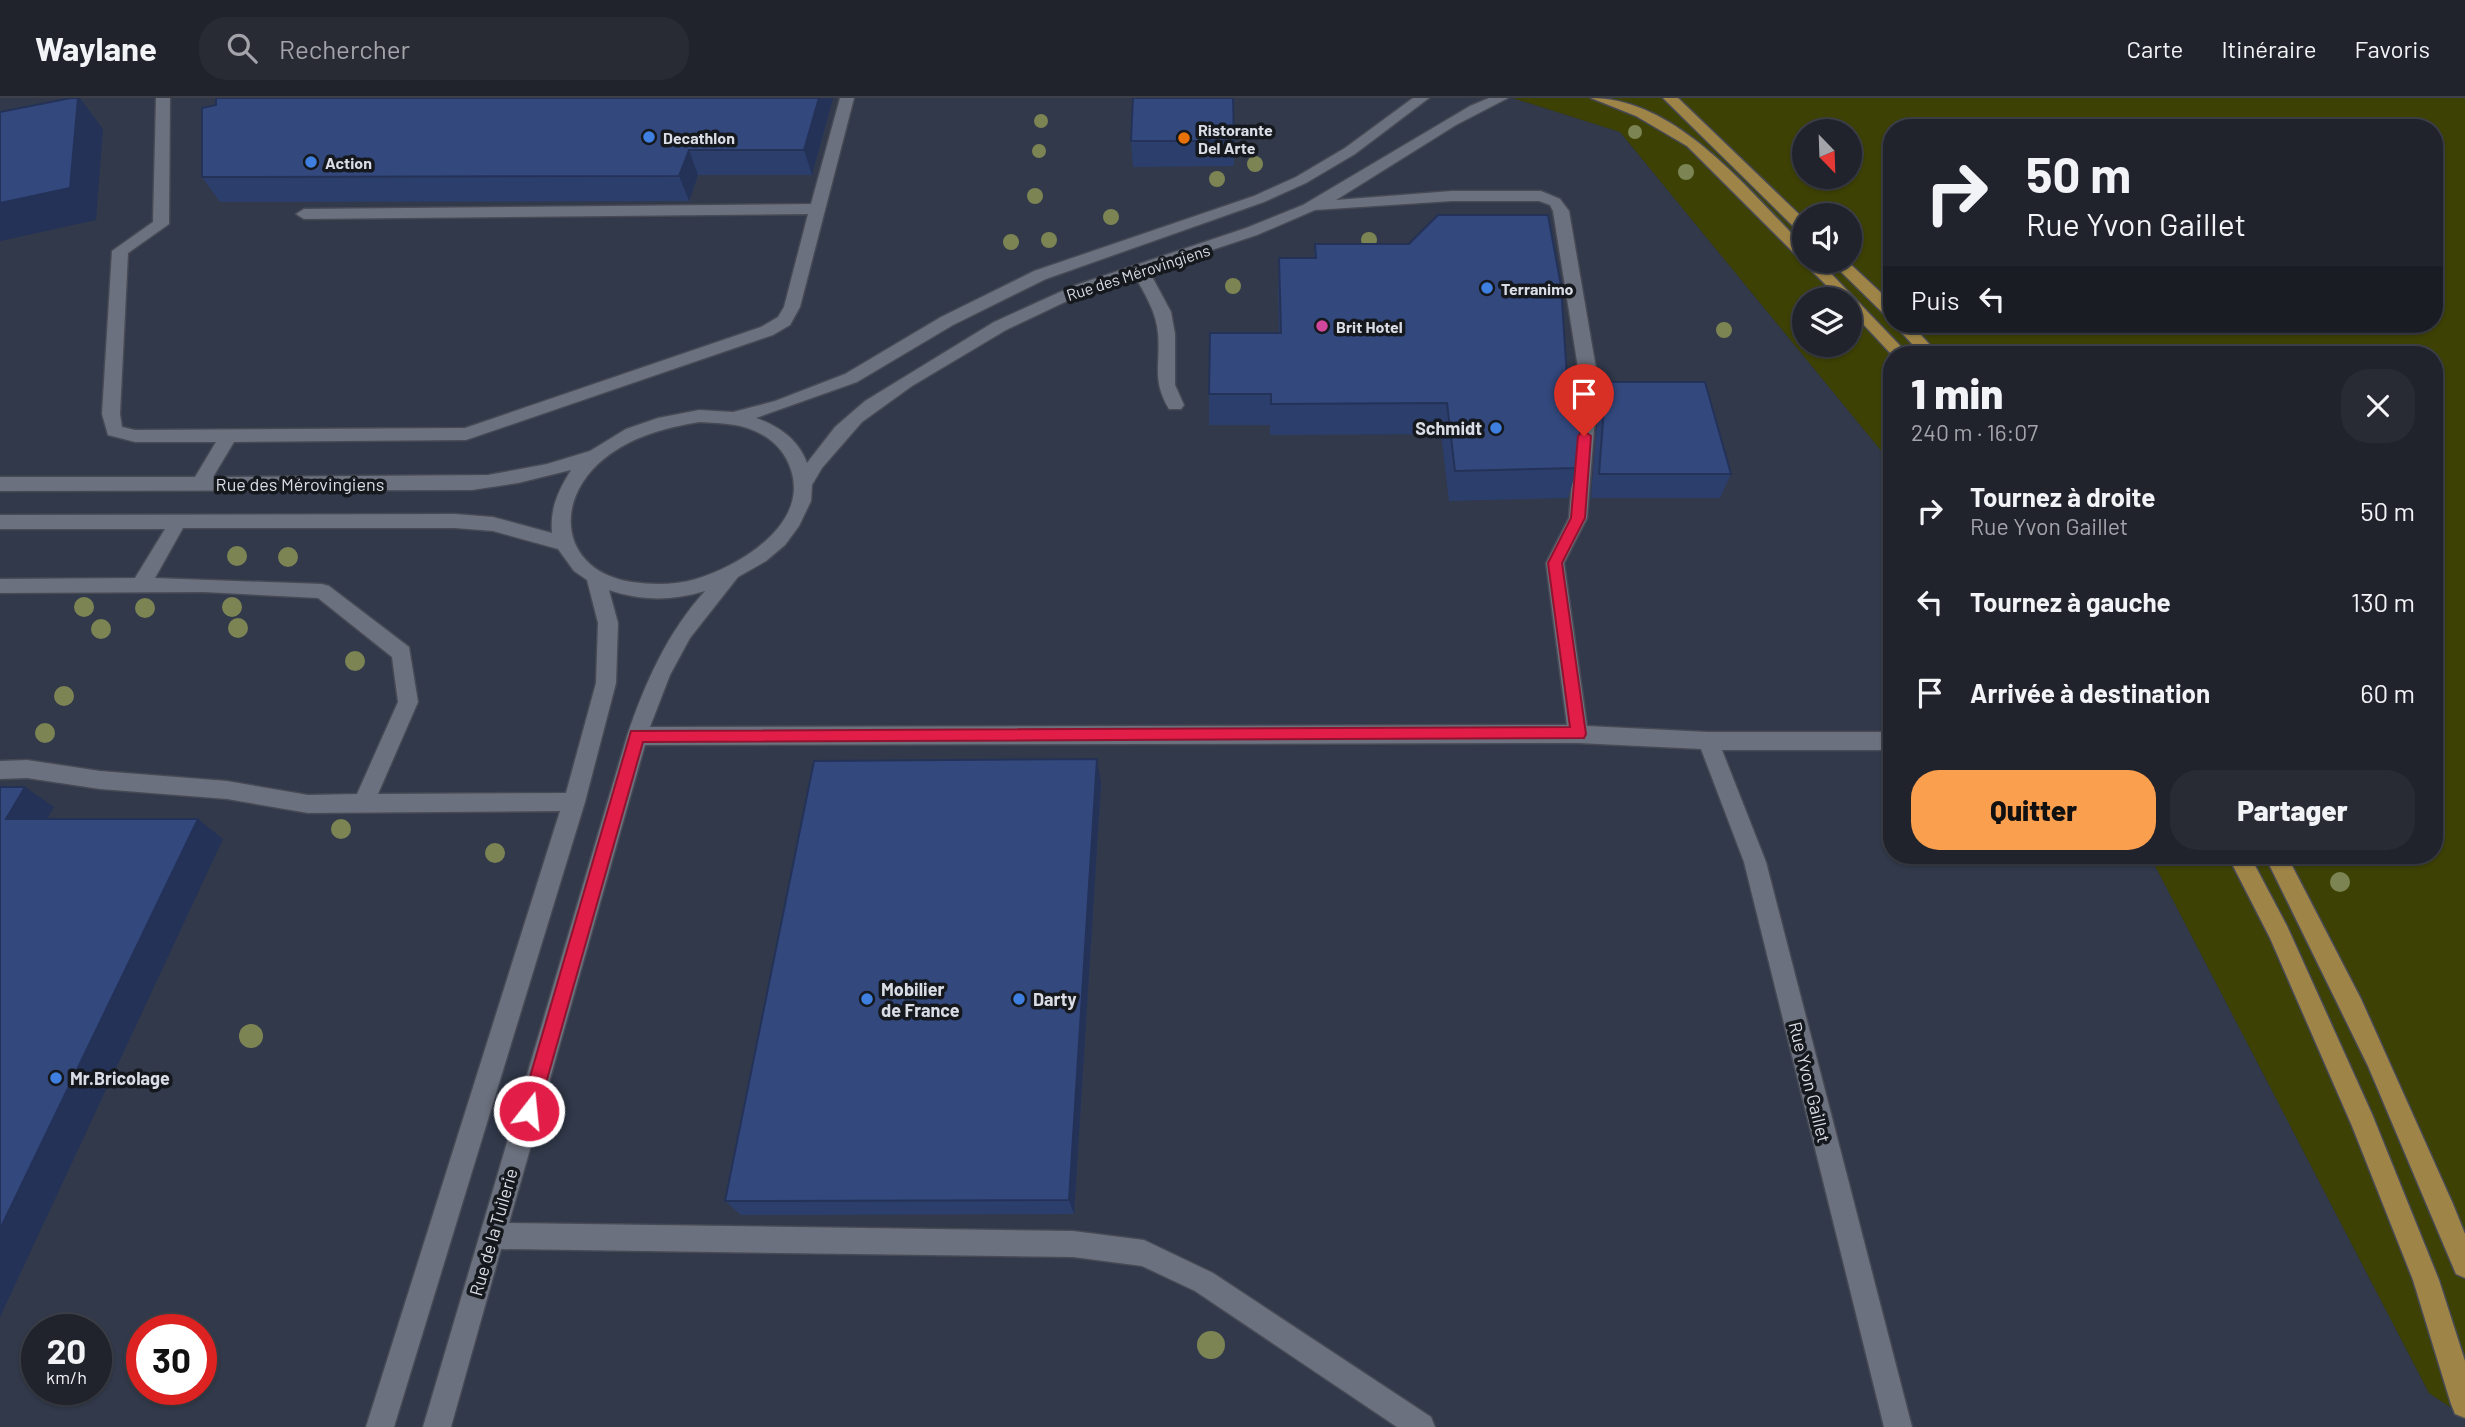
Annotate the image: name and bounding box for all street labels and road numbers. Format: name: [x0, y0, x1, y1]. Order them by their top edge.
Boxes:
street label: Rue des Mérovingiens: [1064, 240, 1212, 304]
street label: Rue des Mérovingiens: [216, 473, 384, 495]
street label: Rue Yvon Gaillet: [1784, 1019, 1836, 1145]
street label: Rue de la Tuilerie: [464, 1166, 522, 1298]

